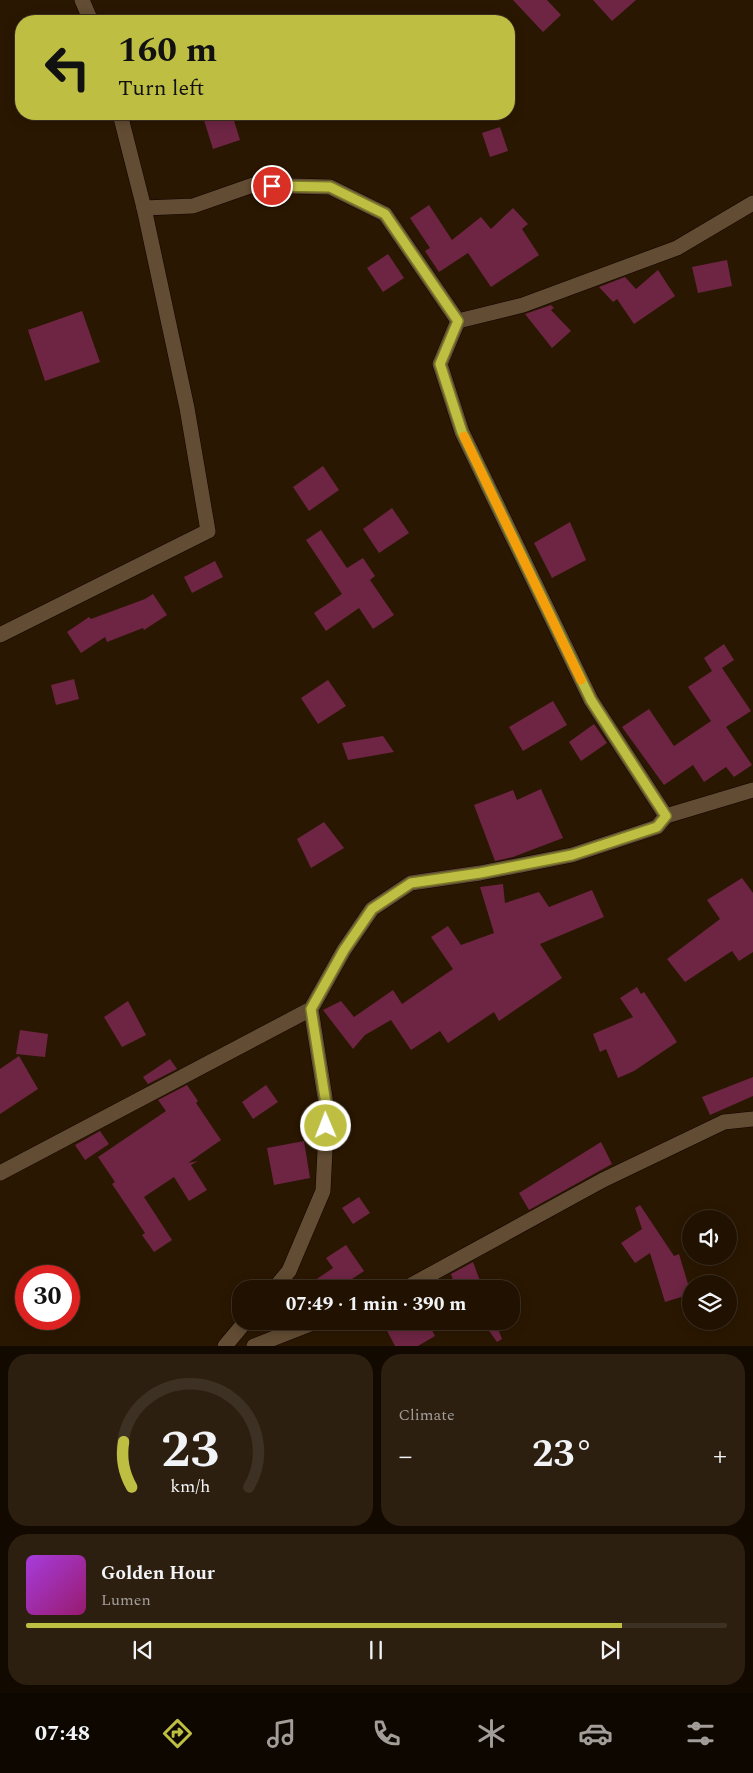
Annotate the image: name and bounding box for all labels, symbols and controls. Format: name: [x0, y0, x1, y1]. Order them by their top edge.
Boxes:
text: 160 m: [118, 24, 217, 77]
icon: left: [35, 35, 100, 100]
text: Turn left: [118, 72, 204, 105]
pin: [251, 165, 293, 207]
icon: arrive: [258, 172, 286, 200]
position arrow: [299, 1099, 351, 1151]
map controls: [682, 1210, 737, 1330]
button: sound: [682, 1210, 737, 1265]
speed limit sign: 30: [15, 1265, 80, 1330]
button: layers: [682, 1275, 737, 1330]
text: 07:49 · 1 min · 390 m: [286, 1290, 466, 1319]
text: Climate: [399, 1403, 455, 1427]
text: 23: [161, 1411, 219, 1490]
text: 23°: [532, 1426, 594, 1484]
text: −: [399, 1435, 413, 1478]
text: +: [713, 1435, 727, 1478]
text: km/h: [170, 1473, 210, 1500]
text: Golden Hour: [101, 1559, 215, 1588]
text: Lumen: [101, 1588, 151, 1612]
icon: previous: [129, 1636, 157, 1664]
icon: pause: [362, 1636, 390, 1664]
icon: next: [596, 1636, 624, 1664]
icon: directions: [160, 1716, 195, 1751]
icon: music: [264, 1716, 299, 1751]
icon: phone: [369, 1716, 404, 1751]
icon: climate: [474, 1716, 509, 1751]
icon: car: [578, 1716, 613, 1751]
icon: filters: [683, 1716, 718, 1751]
text: 07:48: [35, 1717, 90, 1750]

